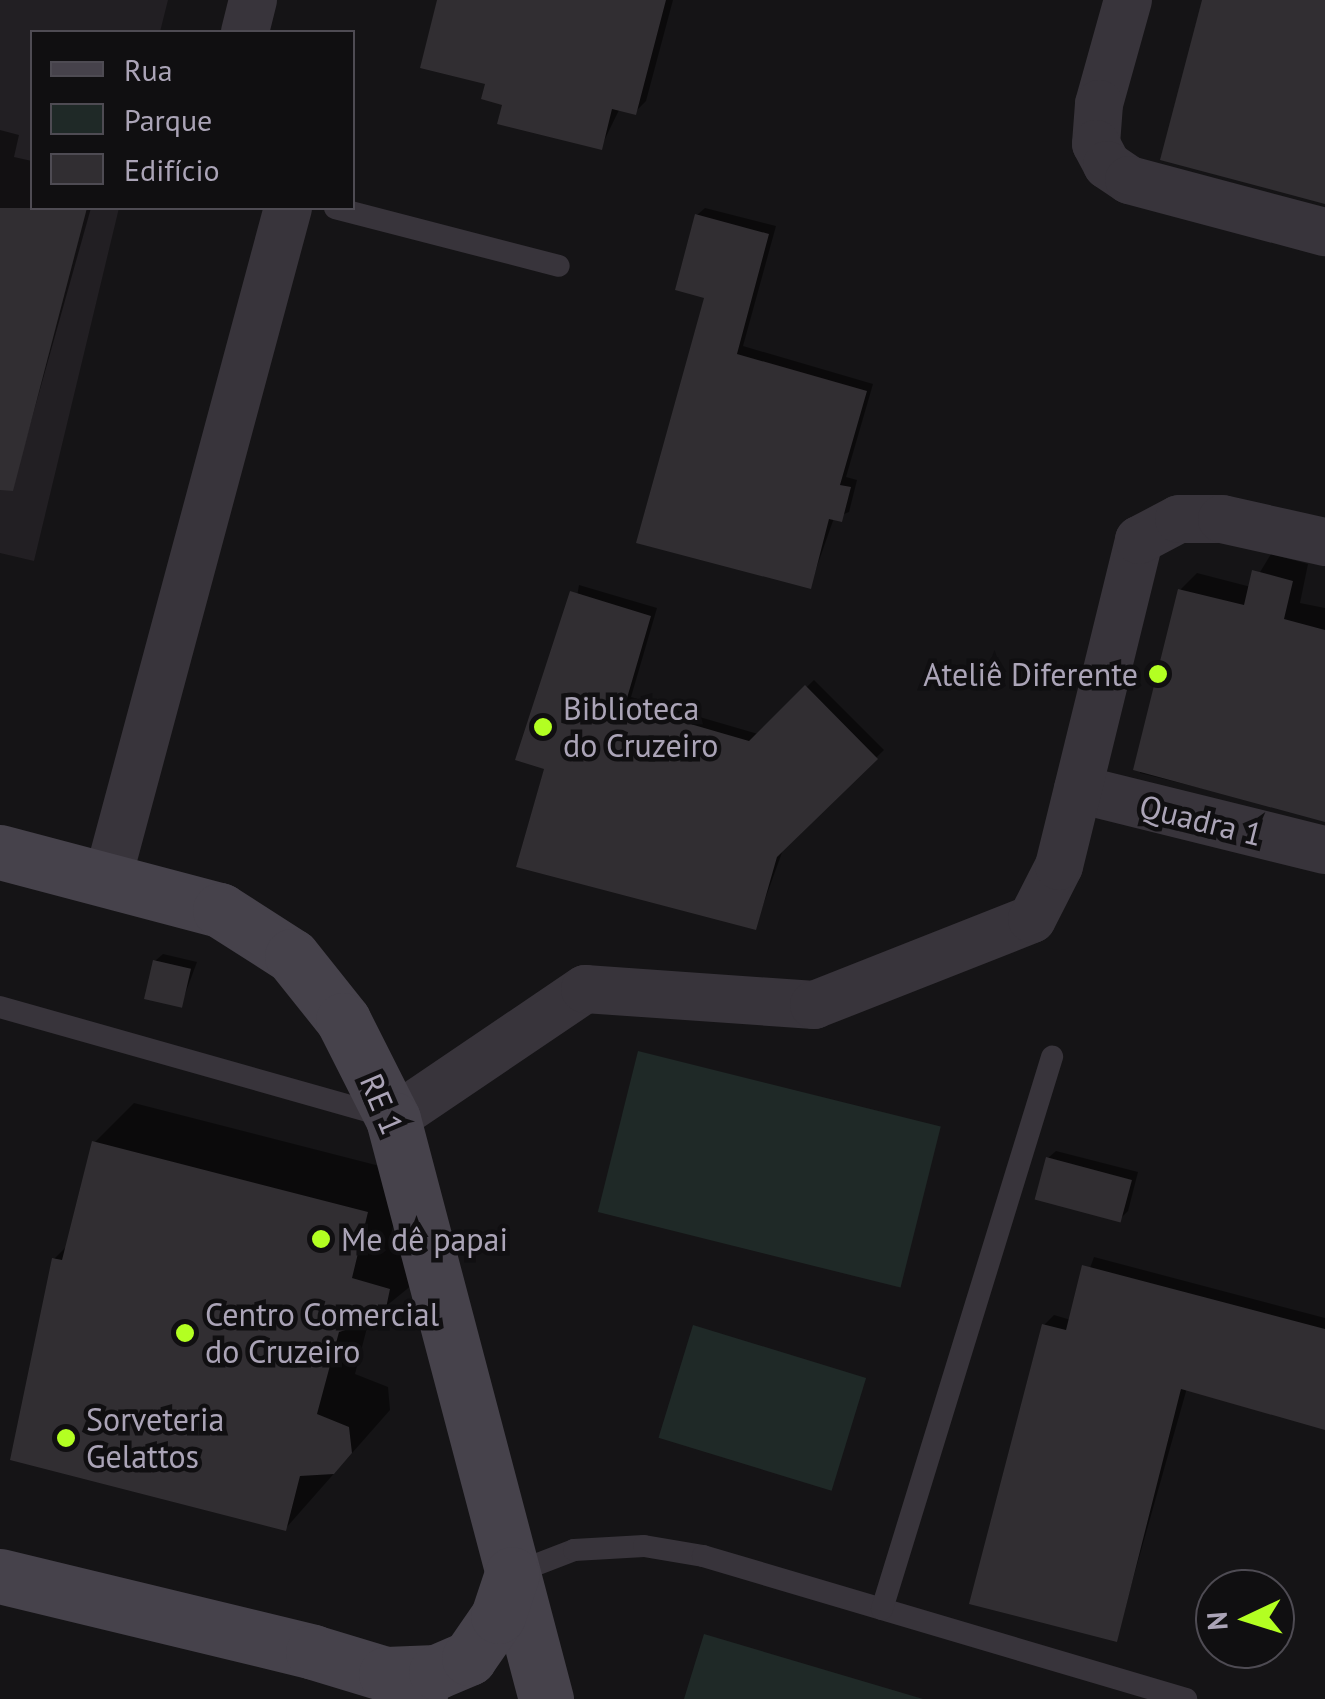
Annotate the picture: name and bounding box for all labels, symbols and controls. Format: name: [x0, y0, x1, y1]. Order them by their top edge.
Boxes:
legend: [30, 30, 355, 210]
text: Rua: [124, 50, 173, 89]
text: Parque: [124, 100, 212, 139]
text: Edifício: [124, 150, 220, 189]
place label: Ateliê Diferente: [923, 655, 1138, 693]
marker: Ateliê Diferente: [1147, 663, 1169, 685]
place label: Biblioteca do Cruzeiro: [563, 690, 718, 765]
marker: Biblioteca do Cruzeiro: [532, 716, 554, 738]
street label: Quadra 1: [1136, 786, 1266, 854]
street label: RE 1: [352, 1068, 412, 1140]
place label: Me dê papai: [341, 1220, 508, 1258]
marker: Me dê papai: [310, 1228, 332, 1250]
place label: Centro Comercial do Cruzeiro: [205, 1296, 439, 1371]
marker: Centro Comercial do Cruzeiro: [174, 1322, 196, 1344]
place label: Sorveteria Gelattos: [86, 1401, 224, 1476]
marker: Sorveteria Gelattos: [55, 1427, 77, 1449]
north arrow: [1195, 1569, 1295, 1669]
text: N: [1197, 1611, 1236, 1631]

